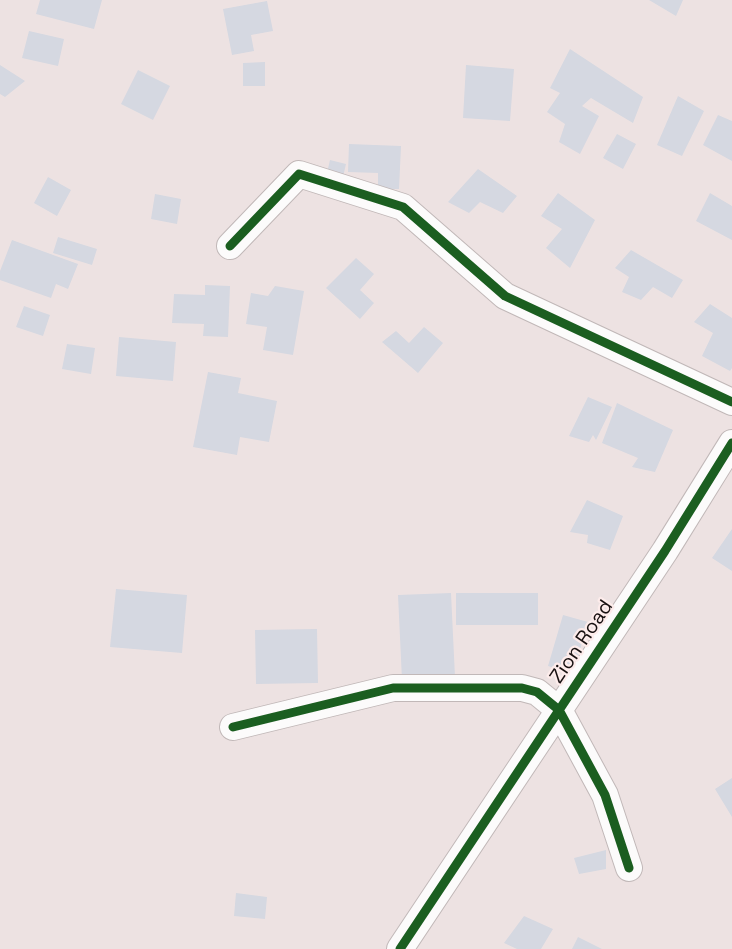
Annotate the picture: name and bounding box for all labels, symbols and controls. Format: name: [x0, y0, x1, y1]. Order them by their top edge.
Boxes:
street label: Zion Road: [545, 596, 619, 688]

